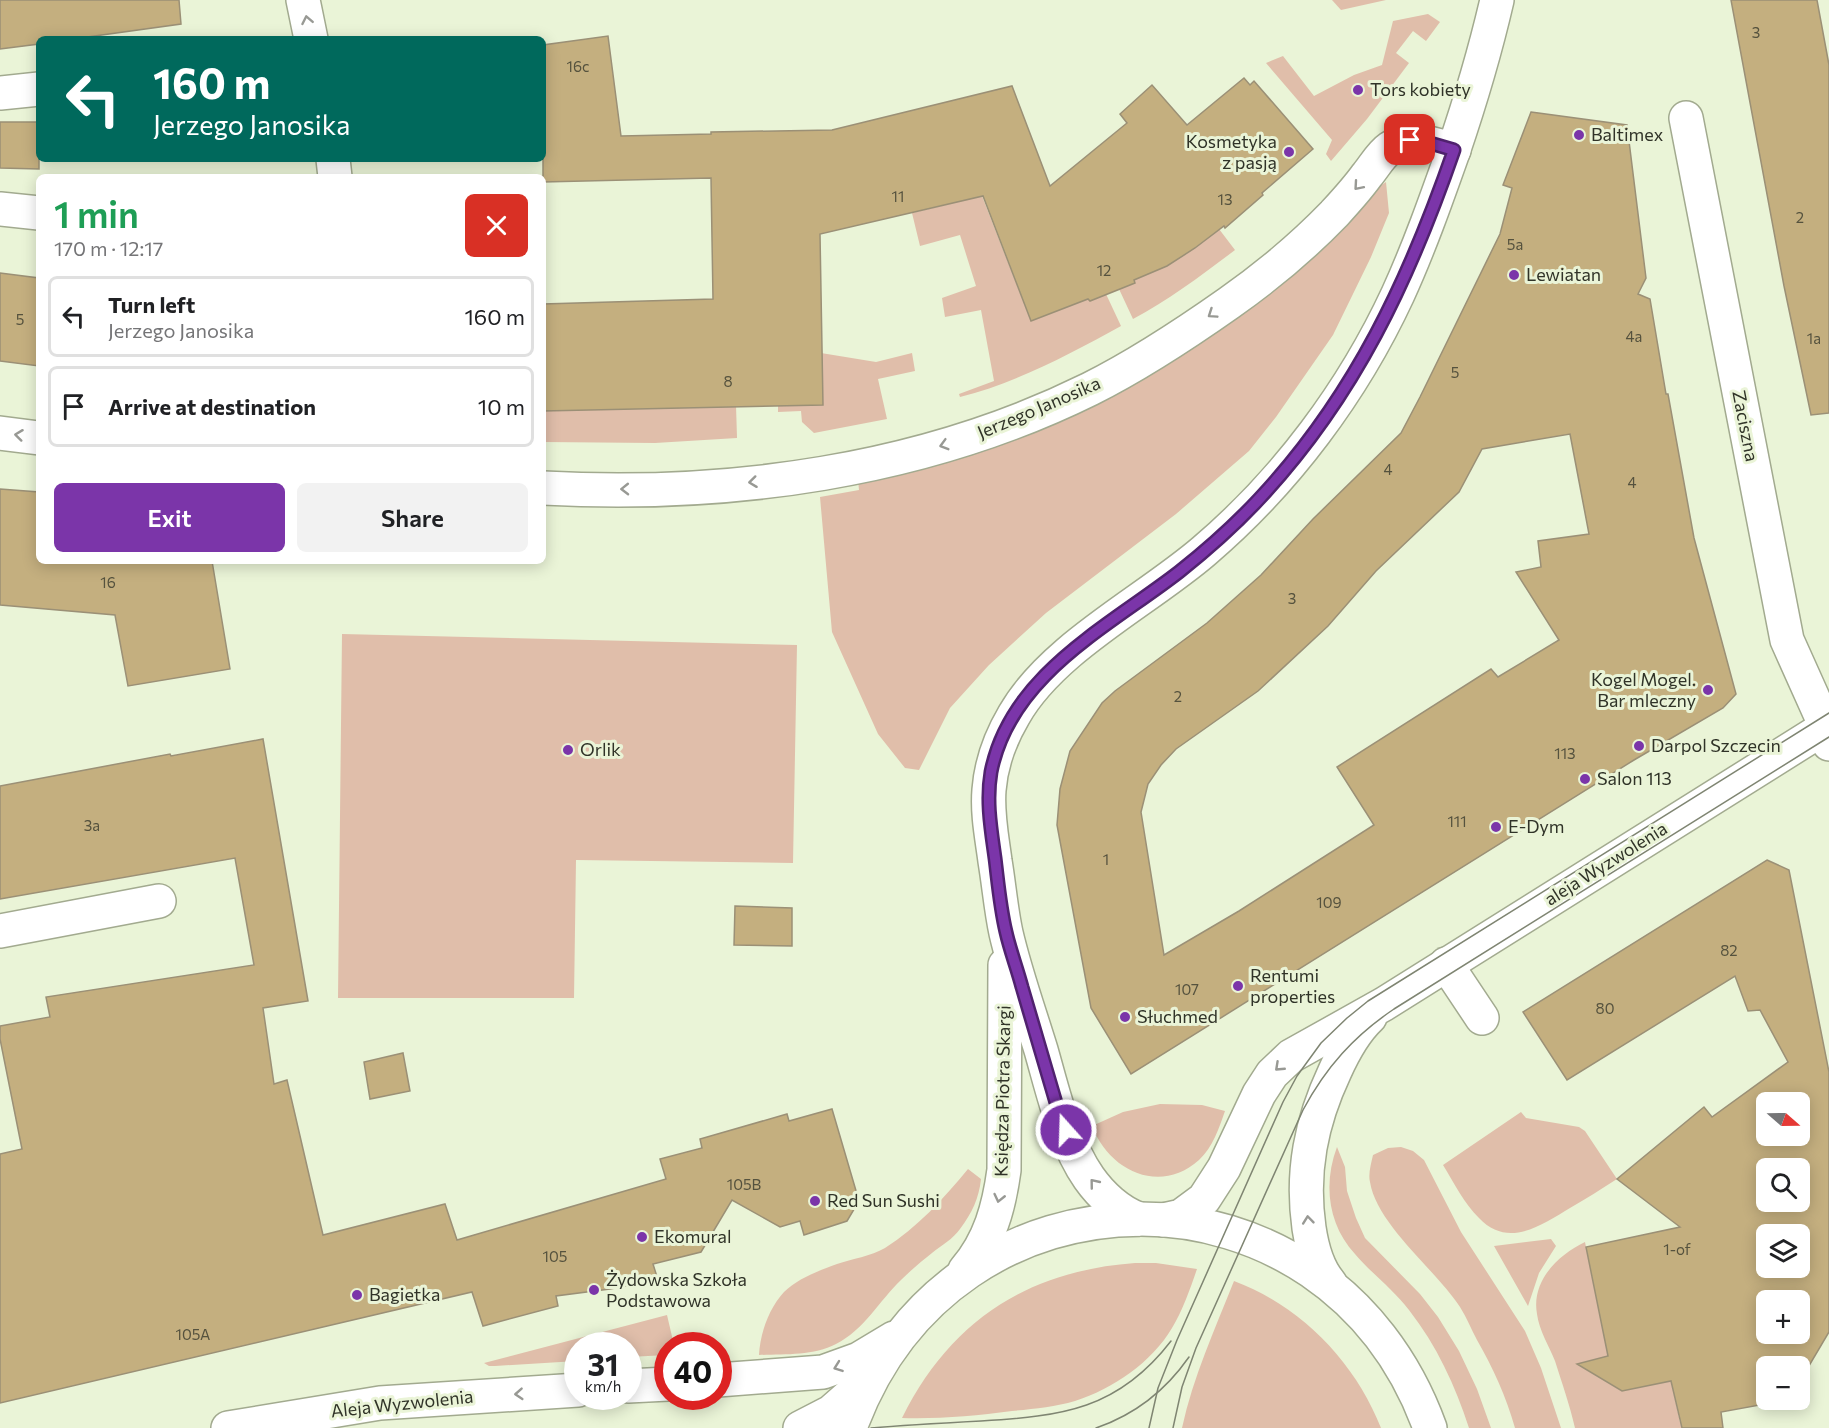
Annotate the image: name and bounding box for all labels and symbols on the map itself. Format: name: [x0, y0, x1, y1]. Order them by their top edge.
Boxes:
one-way arrow: [301, 15, 314, 25]
house number: 3: [1752, 23, 1760, 41]
house number: 16c: [567, 57, 589, 75]
place label: Tors kobiety: [1370, 78, 1471, 100]
marker: Tors kobiety: [1351, 83, 1365, 97]
pin: [1384, 114, 1435, 165]
place label: Baltimex: [1591, 123, 1664, 145]
marker: Baltimex: [1572, 128, 1586, 142]
place label: Kosmetyka z pasją: [1186, 130, 1277, 173]
marker: Kosmetyka z pasją: [1282, 145, 1296, 159]
one-way arrow: [1354, 179, 1365, 190]
house number: 11: [892, 187, 904, 205]
house number: 13: [1218, 190, 1232, 208]
house number: 2: [1796, 208, 1804, 226]
house number: 5a: [1507, 235, 1523, 253]
house number: 12: [1097, 261, 1111, 279]
place label: Lewiatan: [1526, 263, 1601, 285]
marker: Lewiatan: [1507, 268, 1521, 282]
one-way arrow: [1208, 307, 1219, 318]
house number: 5: [16, 310, 24, 328]
house number: 4a: [1626, 327, 1642, 345]
house number: 1a: [1807, 329, 1821, 347]
house number: 5: [1451, 363, 1459, 381]
street label: Jerzego Janosika: [974, 371, 1104, 443]
house number: 8: [723, 372, 733, 390]
street label: Zaciszna: [1728, 388, 1764, 463]
one-way arrow: [15, 429, 24, 442]
one-way arrow: [939, 438, 950, 450]
house number: 4: [1384, 460, 1393, 478]
house number: 4: [1628, 473, 1637, 491]
one-way arrow: [748, 475, 758, 488]
one-way arrow: [620, 483, 629, 495]
house number: 16: [100, 573, 116, 591]
house number: 3: [1288, 589, 1296, 607]
place label: Kogel Mogel. Bar mleczny: [1591, 668, 1696, 711]
marker: Kogel Mogel. Bar mleczny: [1701, 683, 1715, 697]
house number: 2: [1174, 687, 1182, 705]
place label: Darpol Szczecin: [1651, 734, 1781, 756]
place label: Orlik: [580, 738, 621, 760]
marker: Darpol Szczecin: [1632, 739, 1646, 753]
marker: Orlik: [561, 743, 575, 757]
house number: 113: [1554, 744, 1576, 762]
place label: Salon 113: [1597, 767, 1672, 789]
marker: Salon 113: [1578, 772, 1592, 786]
house number: 111: [1447, 812, 1467, 830]
place label: E-Dym: [1508, 815, 1565, 837]
house number: 3a: [84, 816, 100, 834]
street label: aleja Wyzwolenia: [1540, 817, 1671, 910]
marker: E-Dym: [1489, 820, 1503, 834]
house number: 1: [1103, 850, 1109, 868]
house number: 109: [1316, 893, 1342, 911]
house number: 82: [1720, 941, 1738, 959]
place label: Rentumi properties: [1250, 964, 1335, 1007]
marker: Rentumi properties: [1231, 979, 1245, 993]
house number: 107: [1175, 980, 1199, 998]
house number: 80: [1596, 999, 1614, 1017]
street label: Księdza Piotra Skargi: [990, 1005, 1014, 1177]
place label: Słuchmed: [1137, 1005, 1218, 1027]
marker: Słuchmed: [1118, 1010, 1132, 1024]
one-way arrow: [1276, 1060, 1286, 1071]
north arrow: [1756, 1092, 1810, 1146]
position arrow: [1034, 1098, 1098, 1162]
house number: 105B: [727, 1175, 762, 1193]
one-way arrow: [1090, 1179, 1101, 1190]
place label: Red Sun Sushi: [827, 1189, 940, 1211]
one-way arrow: [994, 1193, 1007, 1203]
marker: Red Sun Sushi: [808, 1194, 822, 1208]
one-way arrow: [1302, 1215, 1315, 1224]
place label: Ekomural: [654, 1225, 732, 1247]
marker: Ekomural: [635, 1230, 649, 1244]
house number: 1-of: [1663, 1240, 1691, 1258]
house number: 105: [543, 1247, 567, 1265]
place label: Żydowska Szkoła Podstawowa: [606, 1268, 747, 1311]
place label: Bagietka: [369, 1283, 440, 1305]
marker: Żydowska Szkoła Podstawowa: [587, 1283, 601, 1297]
marker: Bagietka: [350, 1288, 364, 1302]
house number: 105A: [176, 1325, 210, 1343]
speed limit sign: 40: [654, 1332, 732, 1410]
one-way arrow: [833, 1359, 844, 1372]
street label: Aleja Wyzwolenia: [330, 1385, 474, 1421]
one-way arrow: [515, 1387, 524, 1400]

